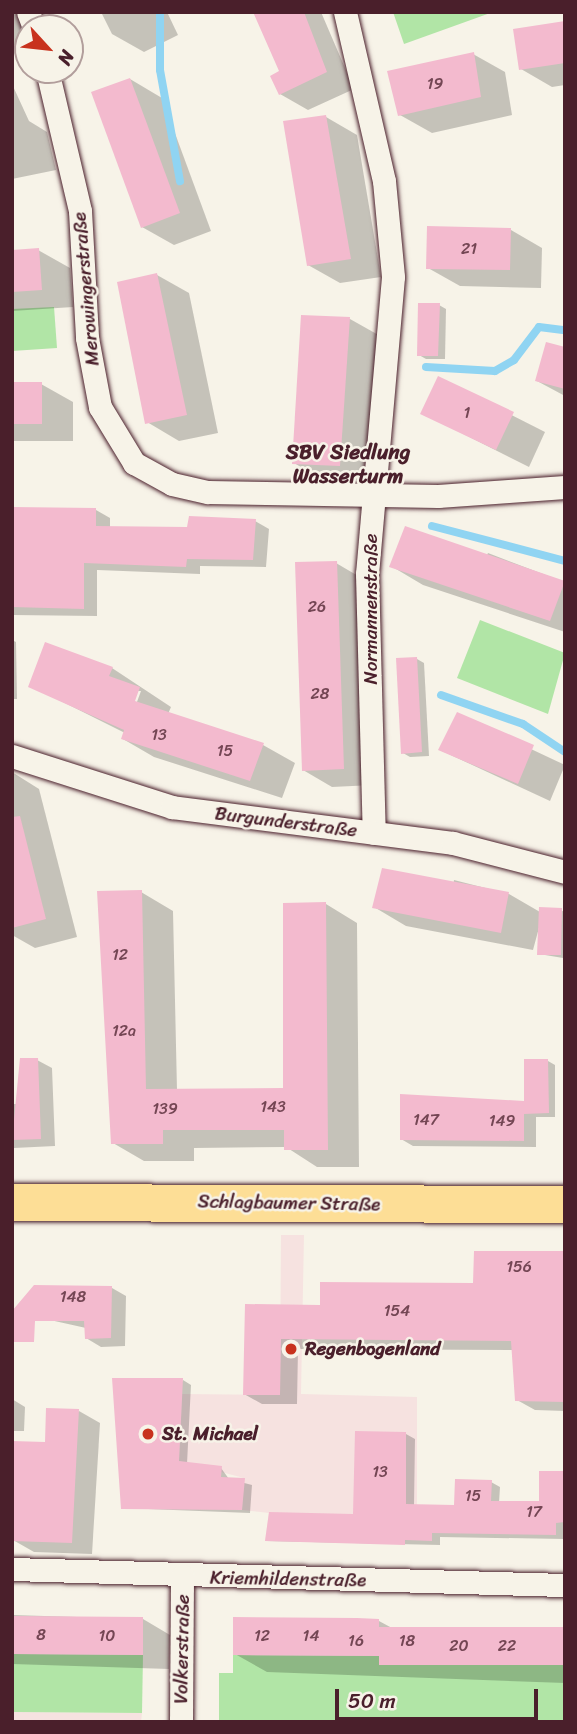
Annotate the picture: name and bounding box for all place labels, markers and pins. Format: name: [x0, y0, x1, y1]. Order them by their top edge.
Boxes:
place label: Regenbogenland: [305, 1338, 440, 1360]
marker: Regenbogenland: [283, 1341, 299, 1357]
place label: St. Michael: [162, 1423, 257, 1445]
marker: St. Michael: [140, 1426, 156, 1442]

